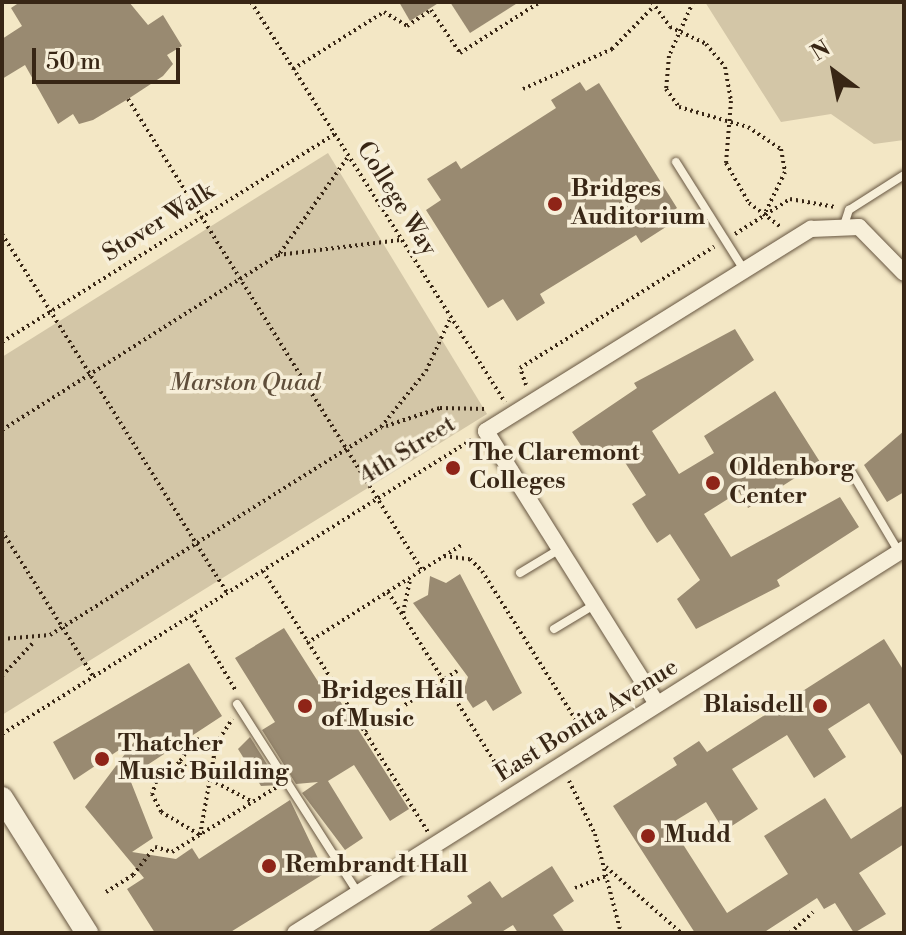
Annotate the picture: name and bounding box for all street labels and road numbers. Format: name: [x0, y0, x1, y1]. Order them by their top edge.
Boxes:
street label: College Way: [350, 137, 442, 261]
street label: Stover Walk: [98, 177, 220, 269]
street label: 4th Street: [355, 410, 461, 492]
street label: East Bonita Avenue: [490, 653, 684, 789]

